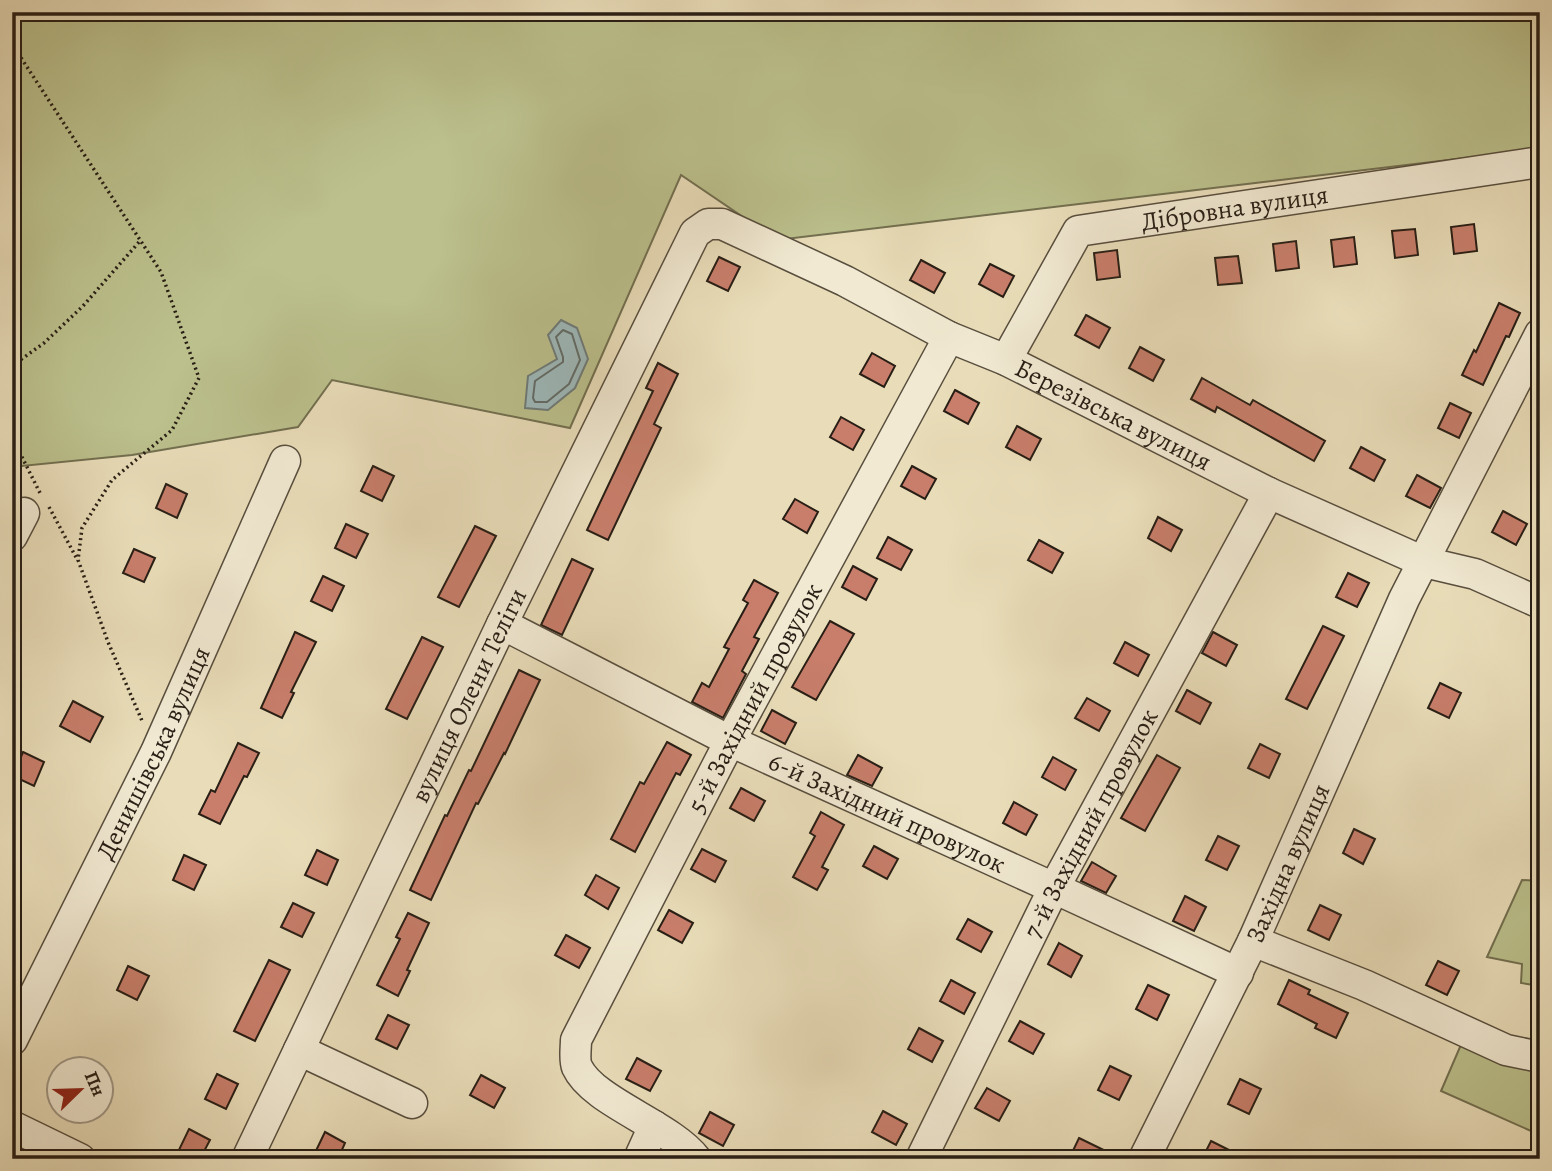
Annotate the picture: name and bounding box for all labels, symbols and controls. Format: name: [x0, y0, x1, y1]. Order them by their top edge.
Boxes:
street label: Дібровна вулиця: [1139, 177, 1330, 239]
street label: Березівська вулиця: [1009, 350, 1217, 479]
street label: 5-й Західний провулок: [679, 577, 831, 819]
street label: вулиця Олени Теліги: [403, 582, 535, 808]
street label: Денишівська вулиця: [88, 641, 219, 866]
street label: 7-й Західний провулок: [1015, 702, 1166, 944]
street label: 6-й Західний провулок: [763, 744, 1011, 882]
street label: Західна вулиця: [1237, 778, 1338, 948]
north arrow: [46, 1056, 116, 1126]
text: Пн: [78, 1067, 112, 1100]

